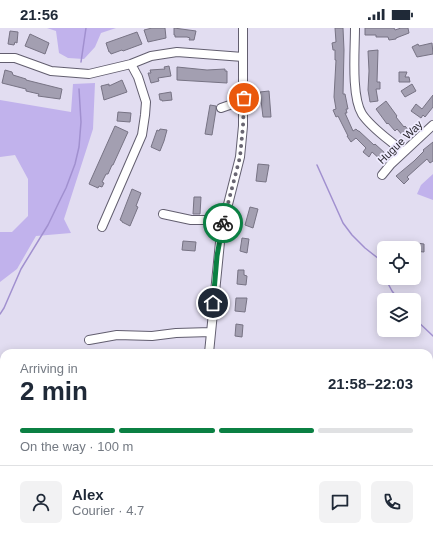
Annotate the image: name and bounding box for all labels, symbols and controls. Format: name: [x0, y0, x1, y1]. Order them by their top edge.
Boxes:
text: 21:56: [20, 6, 58, 23]
pin: [227, 81, 261, 115]
icon: bag: [233, 87, 255, 109]
street label: Hugue Way: [375, 118, 425, 166]
courier: [203, 203, 243, 243]
icon: bike: [212, 212, 234, 234]
map controls: [377, 241, 421, 337]
button: locate: [377, 241, 421, 285]
pin: [196, 286, 230, 320]
icon: home: [202, 292, 224, 314]
button: layers: [377, 293, 421, 337]
text: Arriving in: [20, 361, 78, 376]
text: 21:58–22:03: [328, 375, 413, 392]
text: 2 min: [20, 376, 88, 406]
text: On the way · 100 m: [20, 439, 133, 454]
button: person: [20, 481, 62, 523]
button: chat: [319, 481, 361, 523]
button: phone: [371, 481, 413, 523]
text: Alex: [72, 486, 104, 503]
text: Courier · 4.7: [72, 503, 144, 518]

